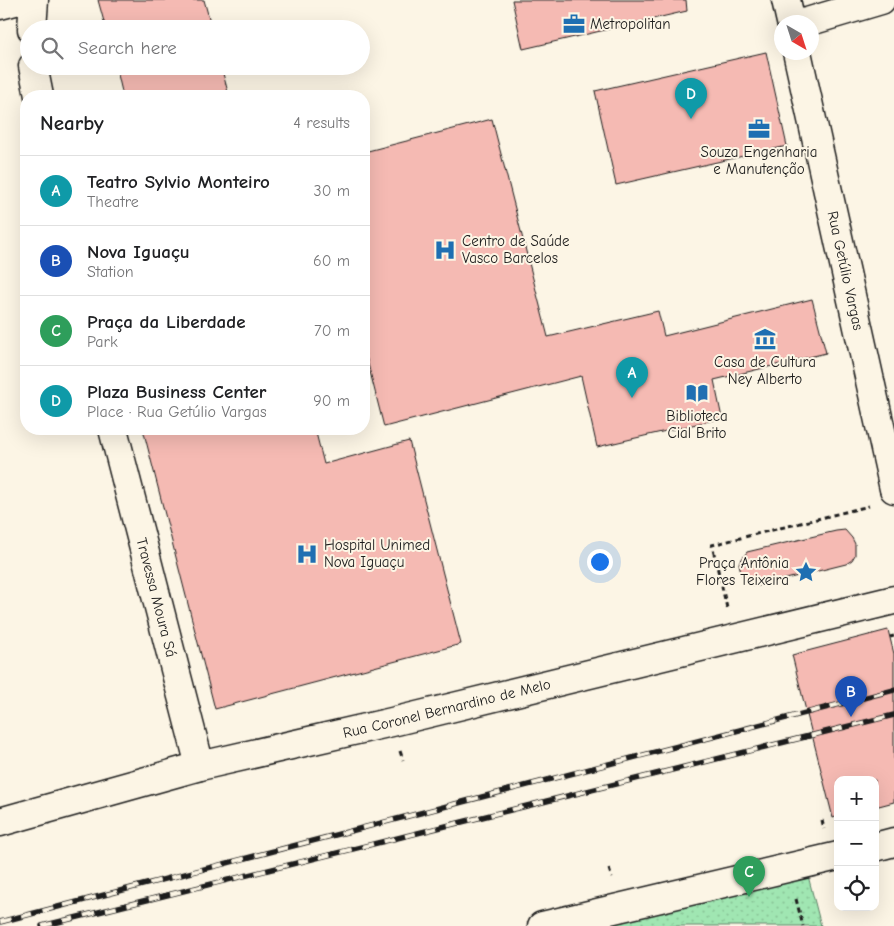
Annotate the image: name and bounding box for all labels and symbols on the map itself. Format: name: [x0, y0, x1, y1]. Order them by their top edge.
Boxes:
office icon: Metropolitan: [561, 11, 587, 37]
place label: Metropolitan: [590, 15, 671, 33]
north arrow: [774, 15, 819, 60]
pin: D: [675, 78, 707, 119]
office icon: Souza Engenharia e Manutenção: [746, 116, 772, 142]
place label: Souza Engenharia e Manutenção: [701, 143, 817, 178]
street label: Rua Getúlio Vargas: [824, 209, 868, 332]
place label: Centro de Saúde Vasco Barcelos: [462, 232, 570, 267]
hospital icon: Centro de Saúde Vasco Barcelos: [432, 237, 458, 263]
museum icon: Casa de Cultura Ney Alberto: [752, 326, 778, 352]
place label: Casa de Cultura Ney Alberto: [714, 353, 816, 388]
pin: A: [616, 357, 648, 398]
library icon: Biblioteca Cial Brito: [684, 380, 710, 406]
place label: Biblioteca Cial Brito: [666, 407, 728, 442]
street label: Travessa Moura Sá: [132, 536, 181, 659]
place label: Hospital Unimed Nova Iguaçu: [324, 536, 430, 571]
hospital icon: Hospital Unimed Nova Iguaçu: [294, 541, 320, 567]
your location: [587, 549, 613, 575]
place label: Praça Antônia Flores Teixeira: [696, 554, 789, 589]
place icon: Praça Antônia Flores Teixeira: [793, 559, 819, 585]
street label: Rua Coronel Bernardino de Melo: [341, 675, 552, 742]
pin: B: [835, 676, 867, 717]
pin: C: [733, 856, 765, 897]

